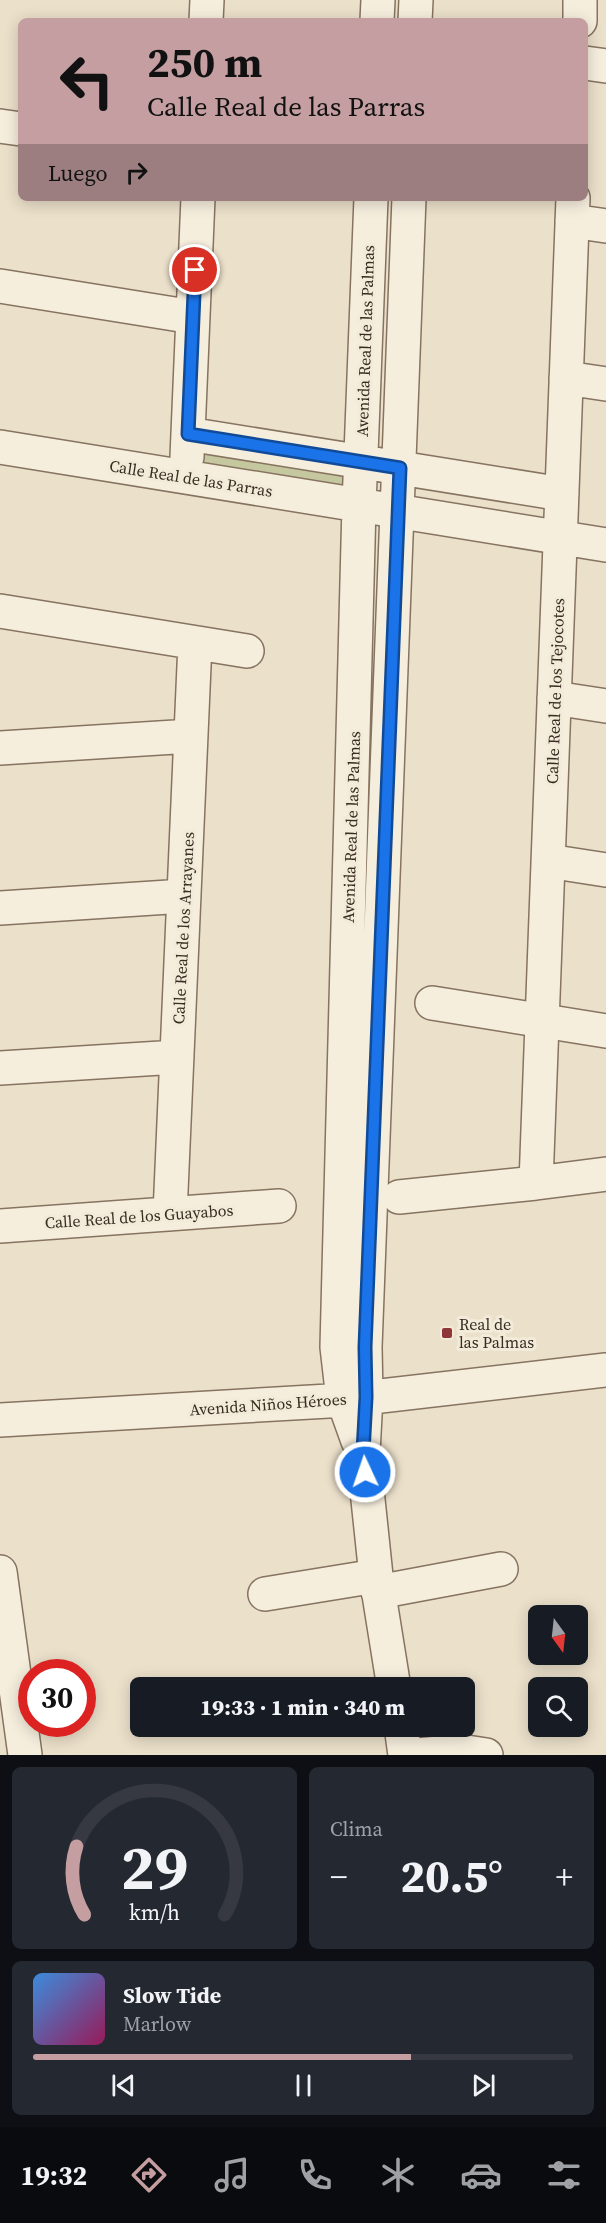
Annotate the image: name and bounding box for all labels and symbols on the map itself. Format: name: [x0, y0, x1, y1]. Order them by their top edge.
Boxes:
pin: [169, 244, 220, 295]
street label: Avenida Real de las Palmas: [351, 245, 379, 437]
street label: Calle Real de las Parras: [108, 454, 274, 502]
street label: Calle Real de los Tejocotes: [541, 598, 569, 784]
street label: Avenida Real de las Palmas: [337, 731, 365, 923]
street label: Calle Real de los Arrayanes: [167, 831, 199, 1025]
street label: Calle Real de los Guayabos: [44, 1198, 234, 1234]
place label: Real de las Palmas: [459, 1313, 534, 1353]
marker: Real de las Palmas: [440, 1326, 454, 1340]
street label: Avenida Niños Héroes: [189, 1388, 347, 1420]
position arrow: [333, 1440, 397, 1504]
north arrow: [528, 1605, 588, 1665]
speed limit sign: 30: [18, 1659, 96, 1737]

